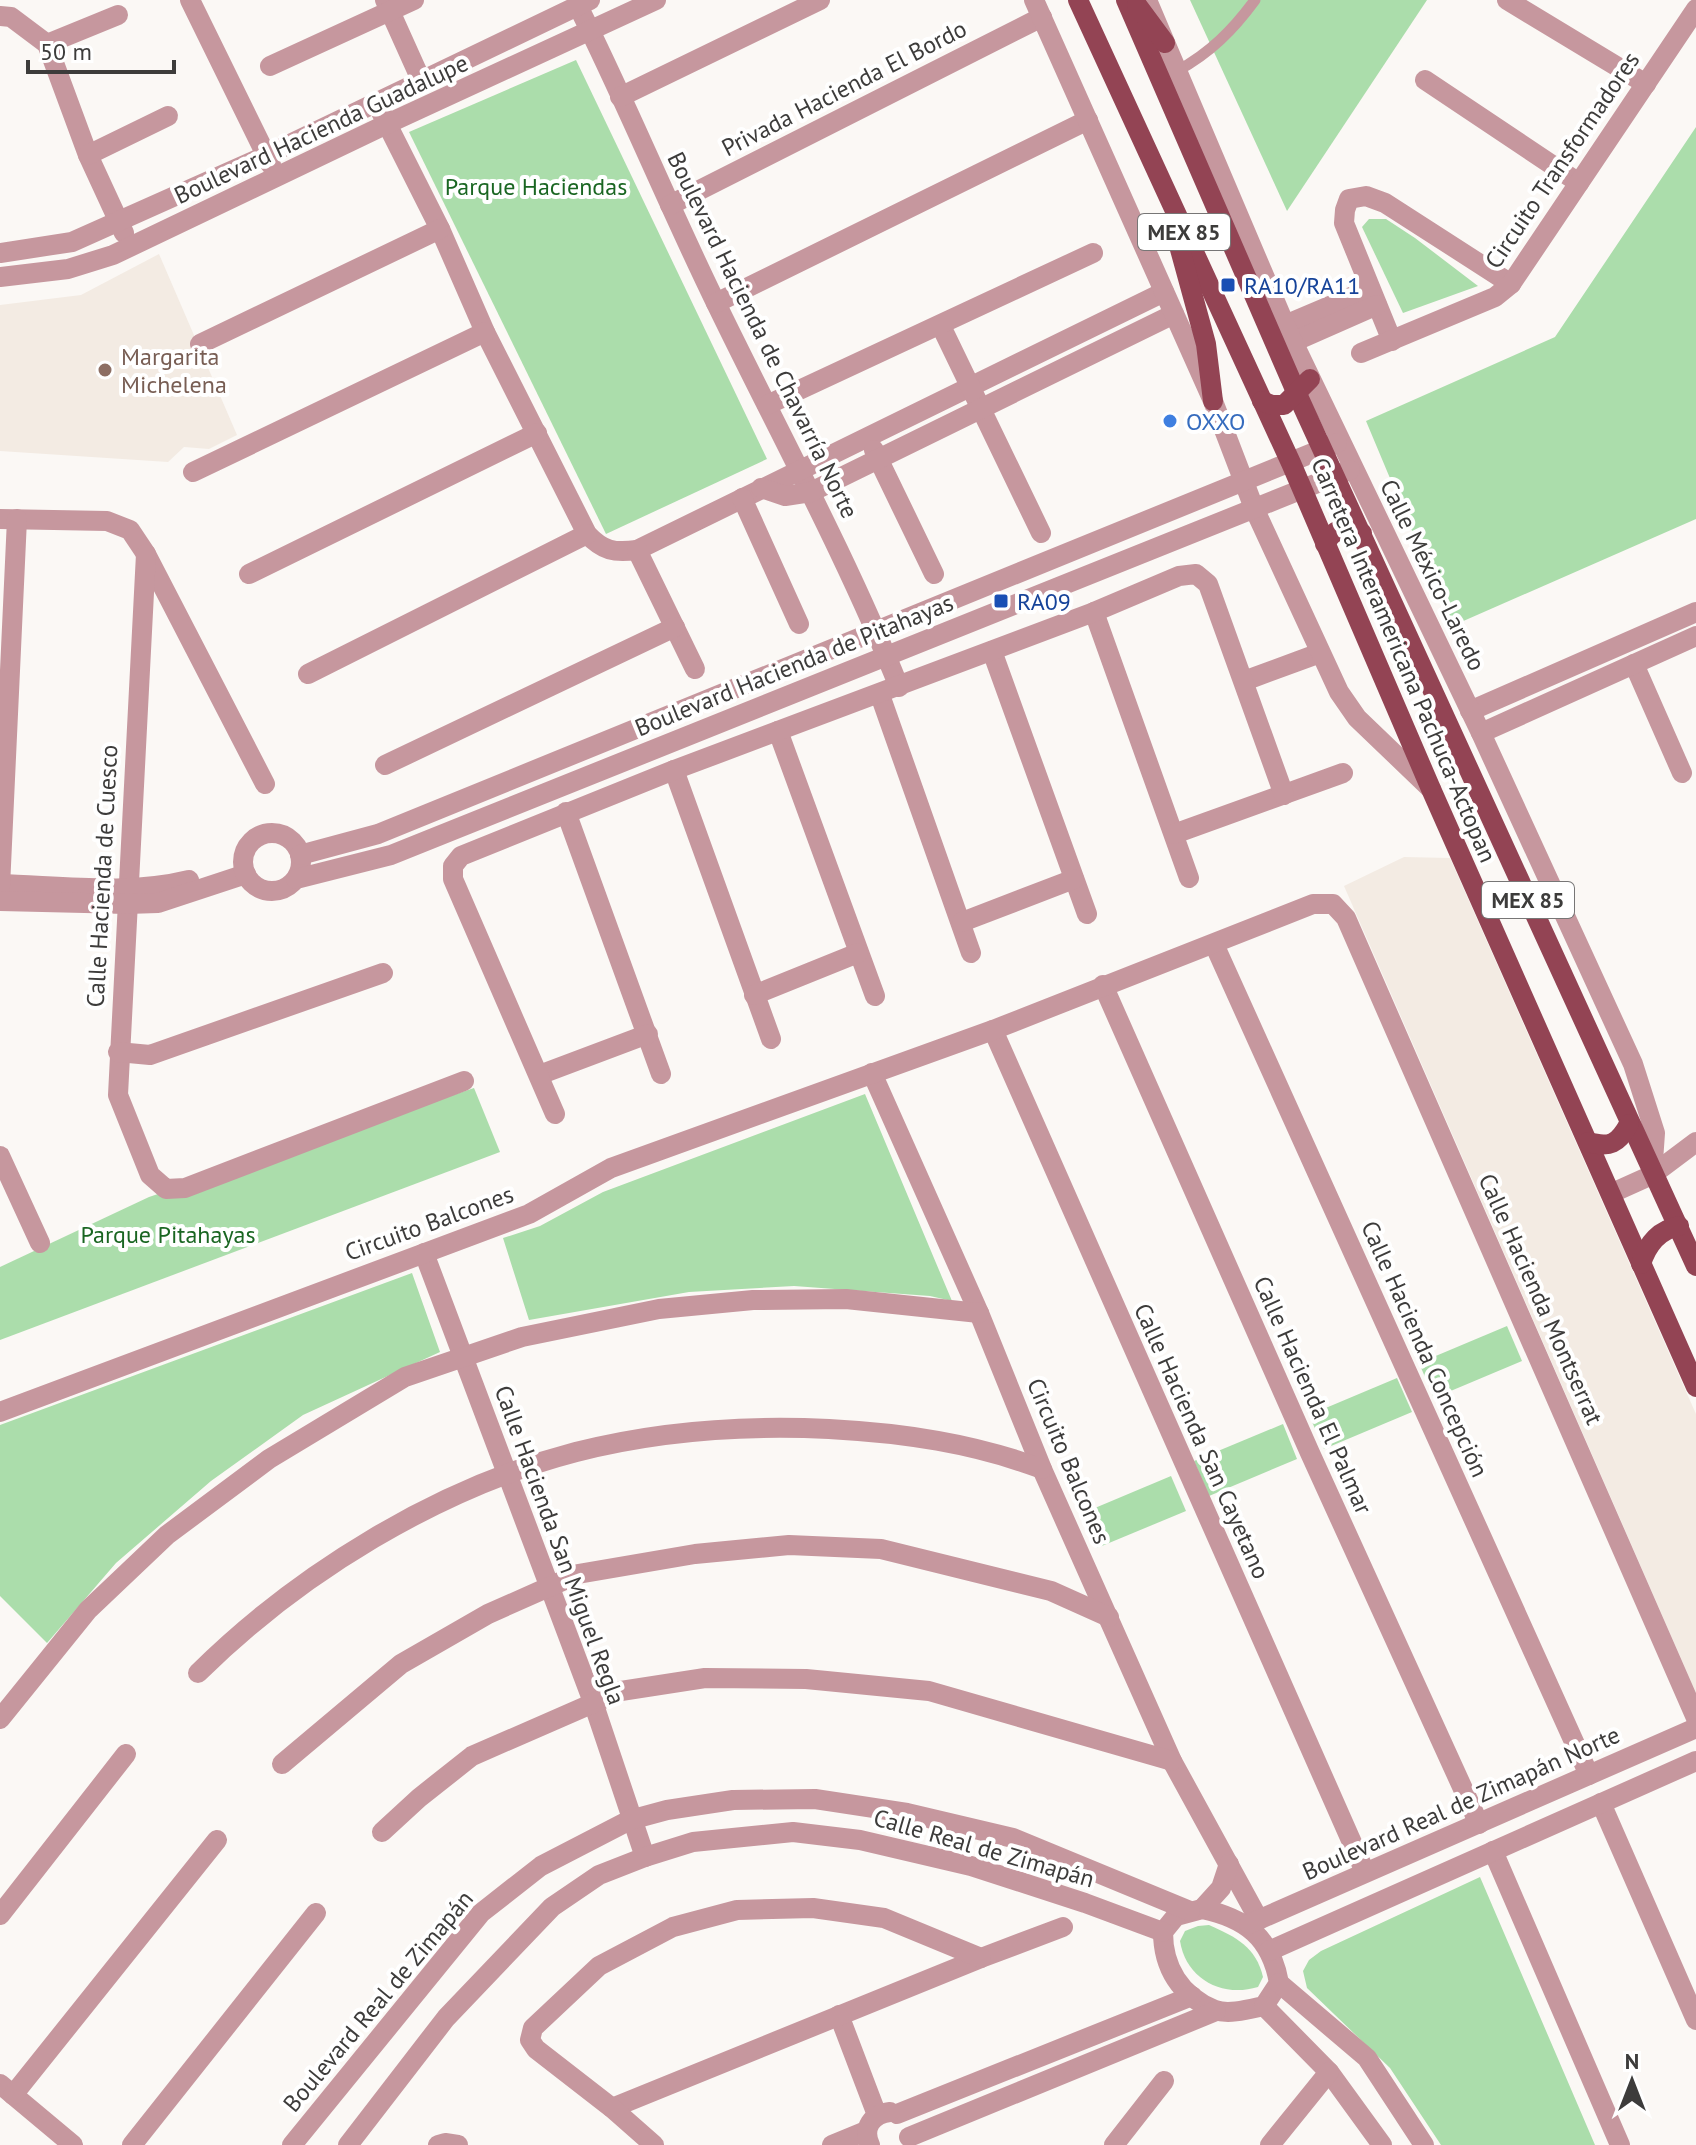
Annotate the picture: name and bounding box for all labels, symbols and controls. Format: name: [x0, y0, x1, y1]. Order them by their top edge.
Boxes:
street label: Privada Hacienda El Bordo: [716, 13, 972, 163]
scale bar: [28, 24, 174, 74]
text: 50 m: [40, 36, 92, 67]
street label: Circuito Transformadores: [1478, 46, 1646, 274]
street label: Boulevard Hacienda Guadalupe: [169, 47, 473, 211]
street label: Boulevard Hacienda de Chavarría Norte: [661, 147, 865, 523]
park label: Parque Haciendas: [445, 171, 627, 202]
road number: MEX 85: [1138, 214, 1230, 250]
place label: RA10/RA11: [1244, 270, 1360, 301]
marker: RA10/RA11: [1219, 276, 1237, 294]
place label: Margarita Michelena: [121, 341, 227, 400]
marker: Margarita Michelena: [96, 361, 114, 379]
place label: OXXO: [1186, 406, 1245, 437]
marker: OXXO: [1161, 412, 1179, 430]
street label: Carretera Interamericana Pachuca-Actopan: [1304, 453, 1504, 867]
street label: Calle México-Laredo: [1373, 474, 1493, 676]
place label: RA09: [1017, 586, 1071, 617]
street label: Boulevard Hacienda de Pitahayas: [630, 587, 958, 743]
marker: RA09: [992, 592, 1010, 610]
street label: Calle Hacienda de Cuesco: [80, 744, 124, 1008]
road number: MEX 85: [1482, 882, 1574, 918]
street label: Calle Hacienda Montserrat: [1472, 1169, 1610, 1429]
street label: Circuito Balcones: [340, 1178, 518, 1268]
street label: Calle Hacienda Concepción: [1354, 1216, 1496, 1482]
park label: Parque Pitahayas: [80, 1219, 256, 1250]
street label: Calle Hacienda El Palmar: [1247, 1271, 1379, 1519]
street label: Calle Hacienda San Cayetano: [1127, 1298, 1277, 1584]
street label: Circuito Balcones: [1020, 1373, 1118, 1549]
street label: Calle Hacienda San Miguel Regla: [488, 1381, 632, 1709]
street label: Boulevard Real de Zimapán Norte: [1297, 1719, 1625, 1887]
street label: Calle Real de Zimapán: [870, 1802, 1098, 1894]
street label: Boulevard Real de Zimapán: [276, 1884, 480, 2118]
north arrow: [1592, 2041, 1672, 2121]
text: N: [1625, 2047, 1639, 2075]

